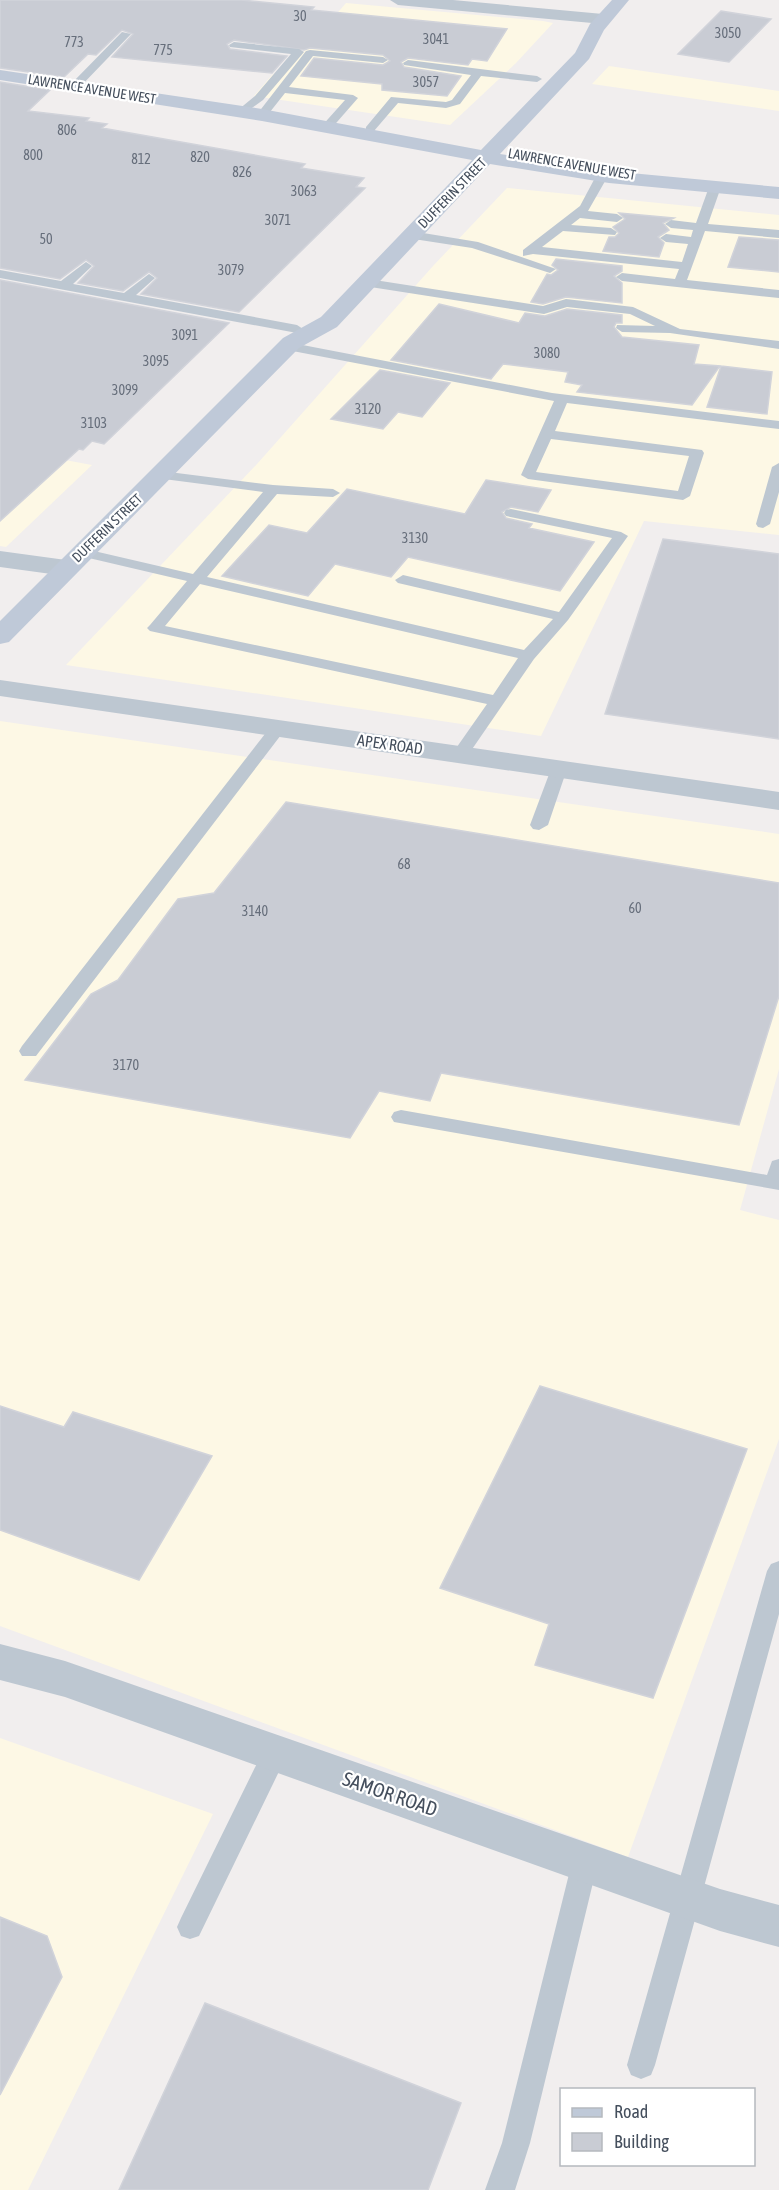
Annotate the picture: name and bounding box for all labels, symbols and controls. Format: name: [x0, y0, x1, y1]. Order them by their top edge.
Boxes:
house number: 30: [293, 8, 307, 24]
house number: 3050: [715, 25, 742, 41]
house number: 3041: [423, 31, 449, 47]
house number: 773: [64, 34, 84, 50]
house number: 775: [153, 42, 173, 58]
street label: LAWRENCE AVENUE WEST: [27, 71, 157, 107]
house number: 3057: [413, 74, 439, 90]
house number: 806: [57, 122, 77, 138]
street label: LAWRENCE AVENUE WEST: [507, 145, 637, 183]
house number: 800: [23, 147, 43, 163]
house number: 820: [190, 149, 210, 165]
house number: 812: [131, 151, 151, 167]
street label: DUFFERIN STREET: [415, 155, 489, 231]
house number: 826: [232, 164, 252, 180]
house number: 3063: [291, 183, 317, 199]
house number: 3071: [265, 212, 291, 228]
house number: 50: [39, 231, 53, 247]
house number: 3079: [218, 262, 244, 278]
house number: 3091: [172, 327, 198, 343]
house number: 3080: [534, 345, 561, 361]
house number: 3095: [143, 353, 169, 369]
house number: 3099: [112, 382, 138, 398]
house number: 3120: [355, 401, 382, 417]
house number: 3103: [81, 415, 107, 431]
street label: DUFFERIN STREET: [69, 491, 145, 565]
house number: 3130: [402, 530, 429, 546]
street label: APEX ROAD: [356, 731, 424, 758]
house number: 68: [397, 856, 411, 872]
house number: 60: [628, 900, 642, 916]
house number: 3140: [242, 903, 269, 919]
house number: 3170: [113, 1057, 140, 1073]
street label: SAMOR ROAD: [340, 1767, 440, 1820]
legend: [560, 2088, 755, 2166]
text: Road: [614, 2101, 648, 2122]
text: Building: [614, 2131, 669, 2152]

